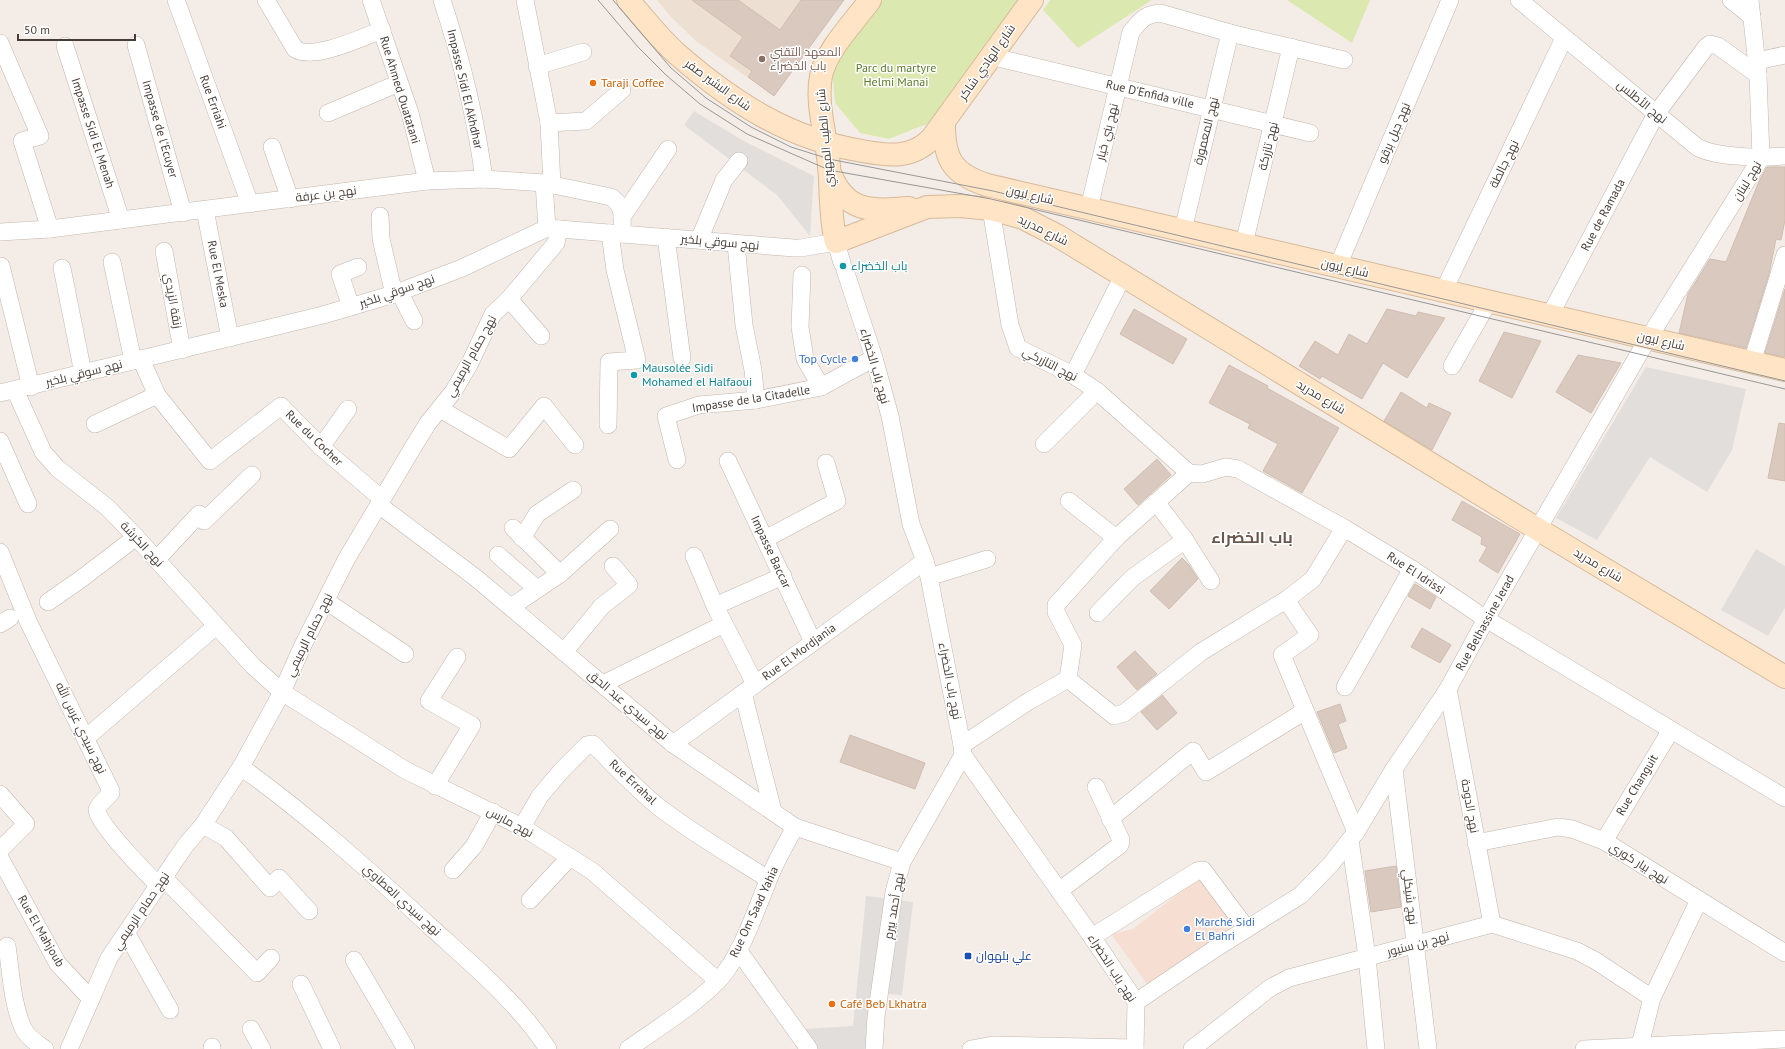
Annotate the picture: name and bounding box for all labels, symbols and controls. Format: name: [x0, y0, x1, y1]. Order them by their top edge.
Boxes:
scale bar: [18, 16, 135, 42]
street label: شارع الهادي شاكر: [954, 21, 1021, 105]
text: 50 m: [24, 22, 50, 37]
street label: Impasse Sidi El Akhdhar: [444, 27, 487, 150]
street label: Rue Ahmed Ouatatani: [377, 34, 424, 146]
place label: المعهد التقني باب الخضراء: [770, 44, 841, 73]
marker: المعهد التقني باب الخضراء: [757, 54, 767, 64]
street label: شارع البشير صفر: [681, 55, 754, 115]
park label: Parc du martyre Helmi Manai: [856, 60, 936, 89]
street label: Rue Erriahi: [197, 73, 230, 131]
place label: Taraji Coffee: [601, 75, 664, 90]
street label: Impasse Sidi El Menah: [69, 76, 118, 190]
street label: Rue D'Enfida ville: [1105, 76, 1196, 111]
street label: نهج الأطلس: [1613, 77, 1671, 127]
street label: Impasse de l'Ecuyer: [139, 78, 182, 179]
marker: Taraji Coffee: [588, 78, 598, 88]
street label: شارع الطيب المهيري: [813, 88, 839, 188]
street label: نهج المعمورة: [1190, 95, 1222, 167]
street label: نهج جبل برقو: [1374, 100, 1414, 166]
street label: نهج بني خيار: [1092, 102, 1124, 164]
street label: نهج تازركة: [1254, 120, 1282, 172]
street label: نهج جالطة: [1486, 137, 1522, 191]
street label: نهج لبنان: [1729, 158, 1765, 204]
street label: Rue de Ramada: [1577, 176, 1628, 253]
street label: نهج بن عرفة: [294, 182, 358, 206]
street label: شارع ليون: [1005, 182, 1055, 208]
street label: شارع مدريد: [1015, 211, 1071, 249]
street label: نهج سوقي بلخير: [679, 231, 760, 255]
street label: Rue El Meska: [205, 239, 232, 309]
street label: شارع ليون: [1320, 255, 1370, 281]
place label: باب الخضراء: [851, 258, 907, 273]
marker: باب الخضراء: [838, 261, 848, 271]
street label: نهج سوقي بلخير: [356, 271, 437, 314]
street label: زنقة الزيدي: [158, 272, 186, 330]
street label: نهج حمام الرميمي: [442, 312, 502, 401]
street label: نهج باب الخضراء: [857, 326, 893, 406]
street label: شارع ليون: [1636, 328, 1686, 354]
street label: نهج التازركي: [1019, 343, 1080, 387]
place label: Top Cycle: [799, 351, 847, 366]
marker: Top Cycle: [850, 354, 860, 364]
street label: نهج سوقي بلخير: [43, 356, 125, 392]
place label: Mausolée Sidi Mohamed el Halfaoui: [642, 360, 752, 389]
marker: Mausolée Sidi Mohamed el Halfaoui: [629, 370, 639, 380]
street label: شارع مدريد: [1294, 376, 1348, 418]
street label: Impasse de la Citadelle: [691, 382, 811, 415]
street label: Rue du Cocher: [283, 407, 346, 469]
street label: Impasse Baccar: [748, 513, 795, 591]
street label: نهج الكرشة: [117, 518, 167, 570]
district label: باب الخضراء: [1211, 527, 1293, 547]
street label: شارع مدريد: [1571, 544, 1625, 586]
street label: Rue El Idrissi: [1384, 548, 1448, 597]
street label: Rue Belhassine Jerad: [1452, 572, 1517, 673]
street label: نهج حمام الرميمي: [282, 591, 338, 680]
street label: Rue El Mordjania: [759, 620, 838, 683]
street label: نهج باب الخضراء: [935, 641, 965, 721]
street label: نهج سيدي عبد الحق: [583, 667, 672, 745]
street label: نهج سيدي غرس الله: [50, 680, 110, 777]
street label: Rue Changuit: [1612, 751, 1661, 818]
street label: Rue Errahal: [607, 756, 661, 808]
street label: نهج الدوحة: [1457, 778, 1483, 834]
street label: نهج مارس: [484, 803, 536, 841]
street label: نهج بيار كوري: [1605, 839, 1672, 889]
street label: نهج سيدي العطاوي: [358, 861, 444, 941]
street label: Rue Om Saad Yahia: [726, 864, 781, 960]
street label: نهج شيكلي: [1397, 868, 1421, 926]
street label: نهج حمام الرميمي: [109, 869, 175, 954]
street label: نهج أحمد بيرم: [880, 871, 908, 941]
street label: Rue El Mahjoub: [15, 892, 68, 969]
place label: Marché Sidi El Bahri: [1195, 914, 1255, 943]
marker: Marché Sidi El Bahri: [1182, 924, 1192, 934]
street label: نهج بن سنيور: [1384, 928, 1451, 960]
street label: نهج باب الخضراء: [1084, 931, 1140, 1005]
place label: علي بلهوان: [976, 948, 1032, 966]
marker: علي بلهوان: [963, 951, 973, 961]
place label: Café Beb Lkhatra: [840, 996, 927, 1011]
marker: Café Beb Lkhatra: [827, 999, 837, 1009]

